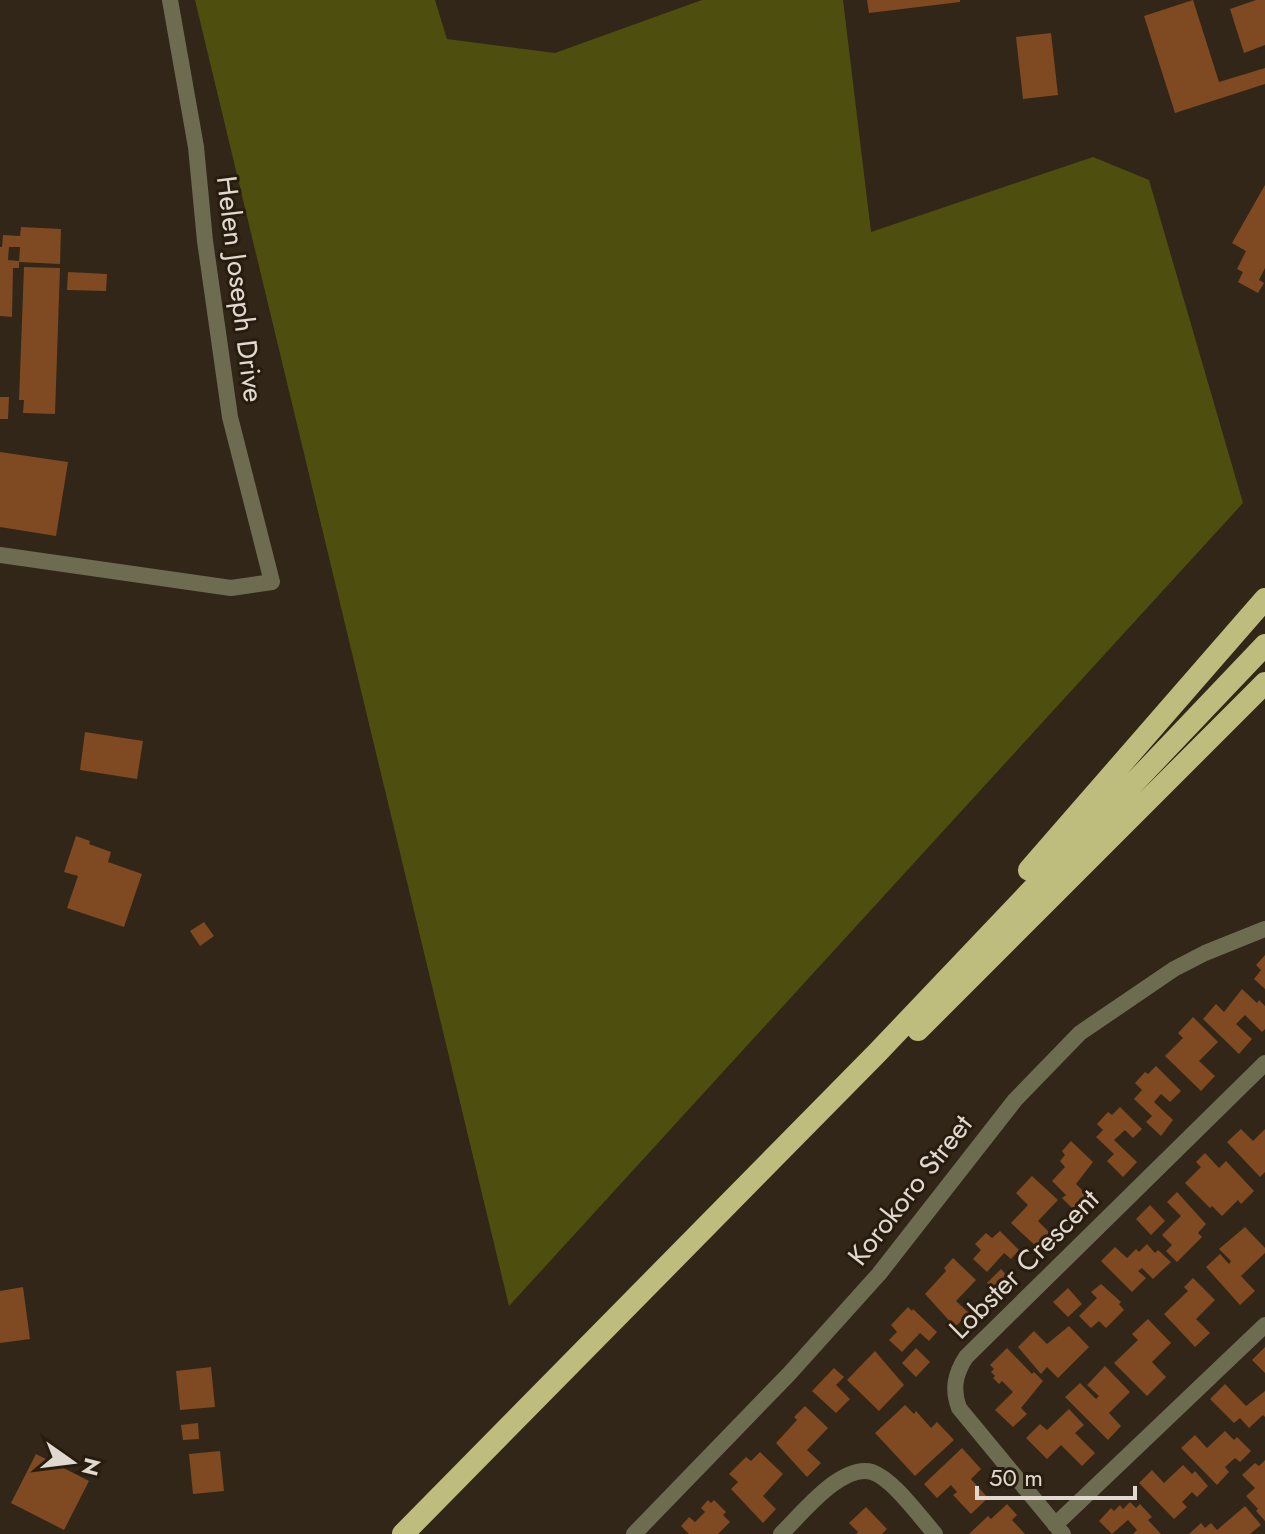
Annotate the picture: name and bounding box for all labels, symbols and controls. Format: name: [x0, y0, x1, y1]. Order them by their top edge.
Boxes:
street label: Helen Joseph Drive: [206, 174, 274, 404]
street label: Korokoro Street: [838, 1106, 982, 1274]
street label: Lobster Crescent: [940, 1179, 1109, 1348]
north arrow: [32, 1422, 112, 1502]
scale bar: [977, 1450, 1135, 1500]
text: N: [74, 1454, 109, 1479]
text: 50 m: [989, 1460, 1043, 1495]

